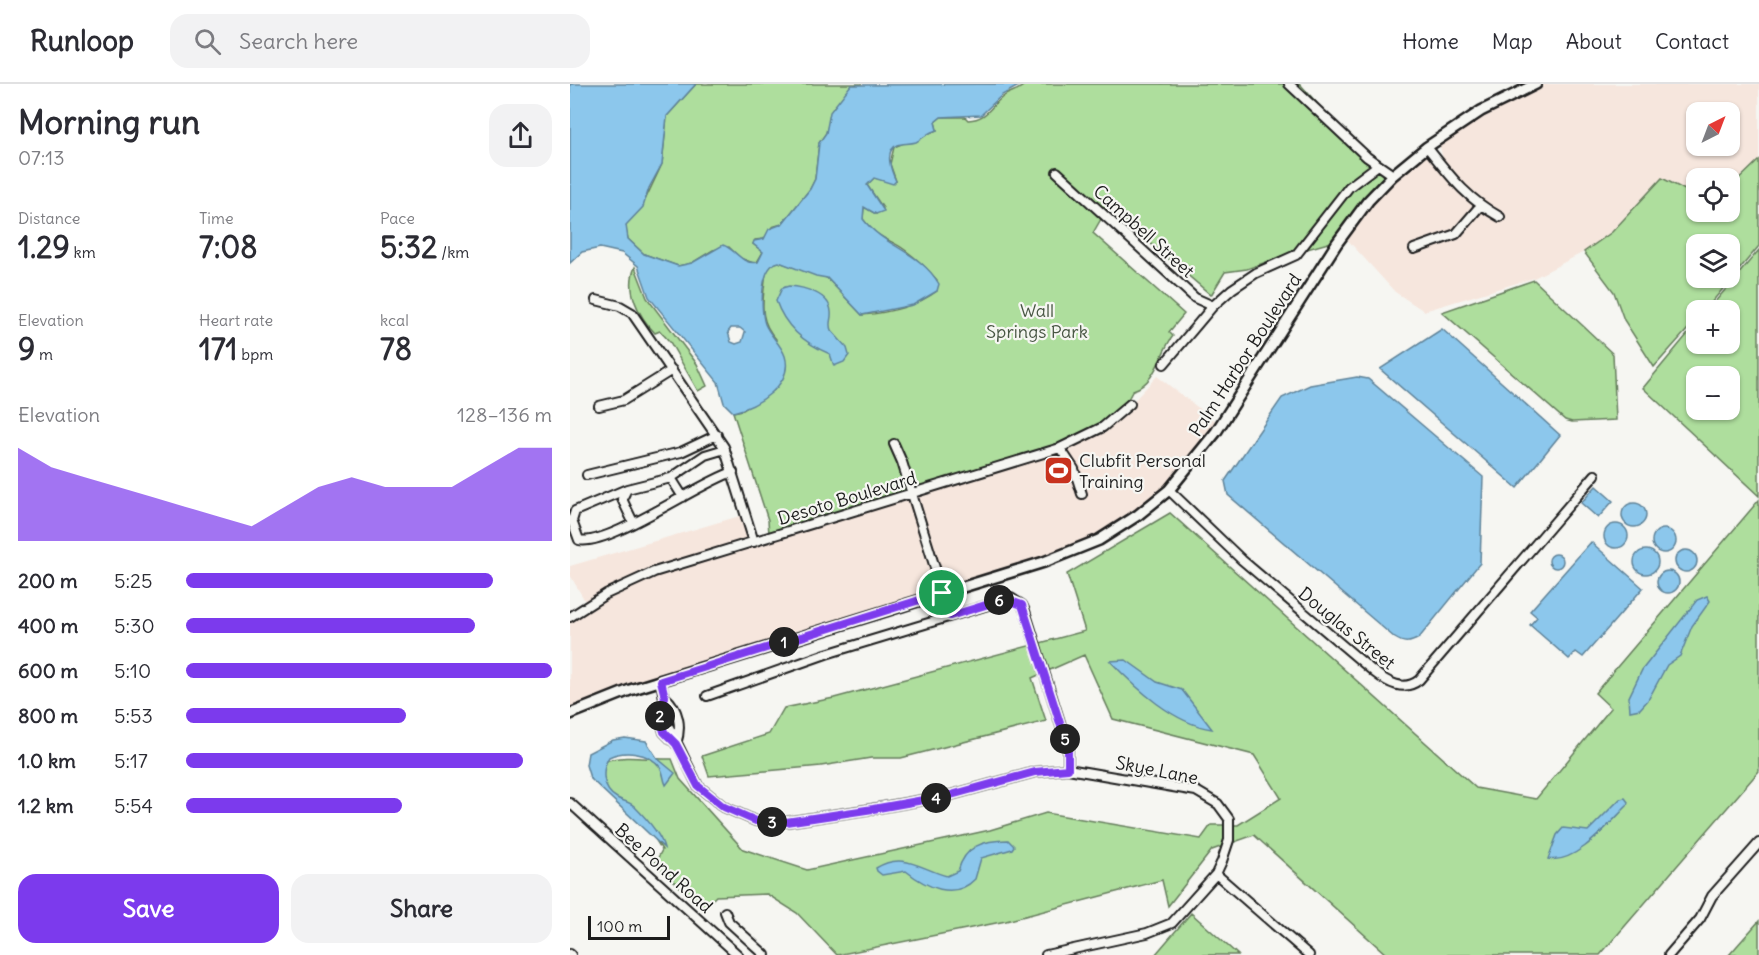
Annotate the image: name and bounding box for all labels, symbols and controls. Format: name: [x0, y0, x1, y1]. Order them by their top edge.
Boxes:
search box: [170, 14, 590, 68]
text: Runloop: [30, 23, 134, 59]
icon: search: [191, 25, 224, 58]
text: Search here: [239, 27, 358, 55]
text: Home: [1402, 28, 1459, 55]
text: Map: [1492, 28, 1533, 55]
text: About: [1566, 28, 1622, 55]
text: Contact: [1655, 28, 1729, 55]
text: Morning run: [18, 101, 200, 143]
north arrow: [1686, 102, 1740, 156]
map controls: [1686, 102, 1740, 420]
button: share: [489, 104, 552, 167]
text: 07:13: [18, 145, 65, 170]
button: locate: [1686, 168, 1740, 222]
street label: Campbell Street: [1089, 180, 1199, 282]
text: Distance: [18, 208, 80, 228]
text: Time: [199, 208, 234, 228]
text: Pace: [380, 208, 415, 228]
text: 1.29: [18, 228, 70, 266]
text: 7:08: [199, 228, 258, 266]
text: 5:32: [380, 228, 438, 266]
button: layers: [1686, 234, 1740, 288]
text: km: [70, 242, 96, 262]
text: /km: [438, 242, 469, 262]
street label: Palm Harbor Boulevard: [1184, 269, 1307, 441]
park label: Wall Springs Park: [986, 299, 1088, 343]
button: +: [1686, 300, 1740, 354]
text: Elevation: [18, 310, 84, 330]
text: Heart rate: [199, 310, 273, 330]
text: kcal: [380, 310, 409, 330]
text: 9: [18, 330, 35, 368]
text: 171: [199, 330, 238, 368]
text: 78: [380, 330, 412, 368]
text: m: [35, 344, 53, 364]
text: bpm: [238, 344, 273, 364]
button: −: [1686, 366, 1740, 420]
text: Elevation: [18, 402, 100, 427]
text: 128–136 m: [457, 402, 552, 427]
place label: Clubfit Personal Training: [1079, 449, 1206, 493]
sports icon: Clubfit Personal Training: [1042, 454, 1074, 486]
street label: Desoto Boulevard: [775, 466, 920, 530]
pin: [916, 567, 967, 618]
text: 200 m: [18, 568, 78, 593]
text: 5:25: [114, 568, 152, 593]
icon: arrive: [925, 576, 958, 609]
street label: Douglas Street: [1294, 582, 1400, 674]
pin: 6: [984, 585, 1014, 615]
text: 6: [994, 590, 1004, 610]
text: 400 m: [18, 613, 78, 638]
text: 5:30: [114, 613, 155, 638]
pin: 1: [769, 627, 799, 657]
text: 1: [781, 632, 787, 652]
text: 600 m: [18, 658, 78, 683]
text: 5:10: [114, 658, 151, 683]
pin: 2: [645, 701, 675, 731]
text: 800 m: [18, 703, 78, 728]
text: 5:53: [114, 703, 153, 728]
text: 2: [656, 706, 664, 726]
pin: 5: [1050, 724, 1080, 754]
text: 5: [1060, 729, 1070, 749]
text: 1.0 km: [18, 748, 76, 773]
text: 5:17: [114, 748, 148, 773]
street label: Skye Lane: [1114, 751, 1200, 789]
pin: 4: [921, 783, 951, 813]
text: 4: [931, 788, 941, 808]
text: 1.2 km: [18, 793, 74, 818]
text: 5:54: [114, 793, 153, 818]
pin: 3: [757, 807, 787, 837]
text: 3: [767, 812, 777, 832]
street label: Bee Pond Road: [610, 818, 718, 918]
button: Save: [18, 874, 279, 943]
button: Share: [291, 874, 552, 943]
scale bar: [588, 913, 670, 940]
text: 100 m: [597, 916, 642, 936]

